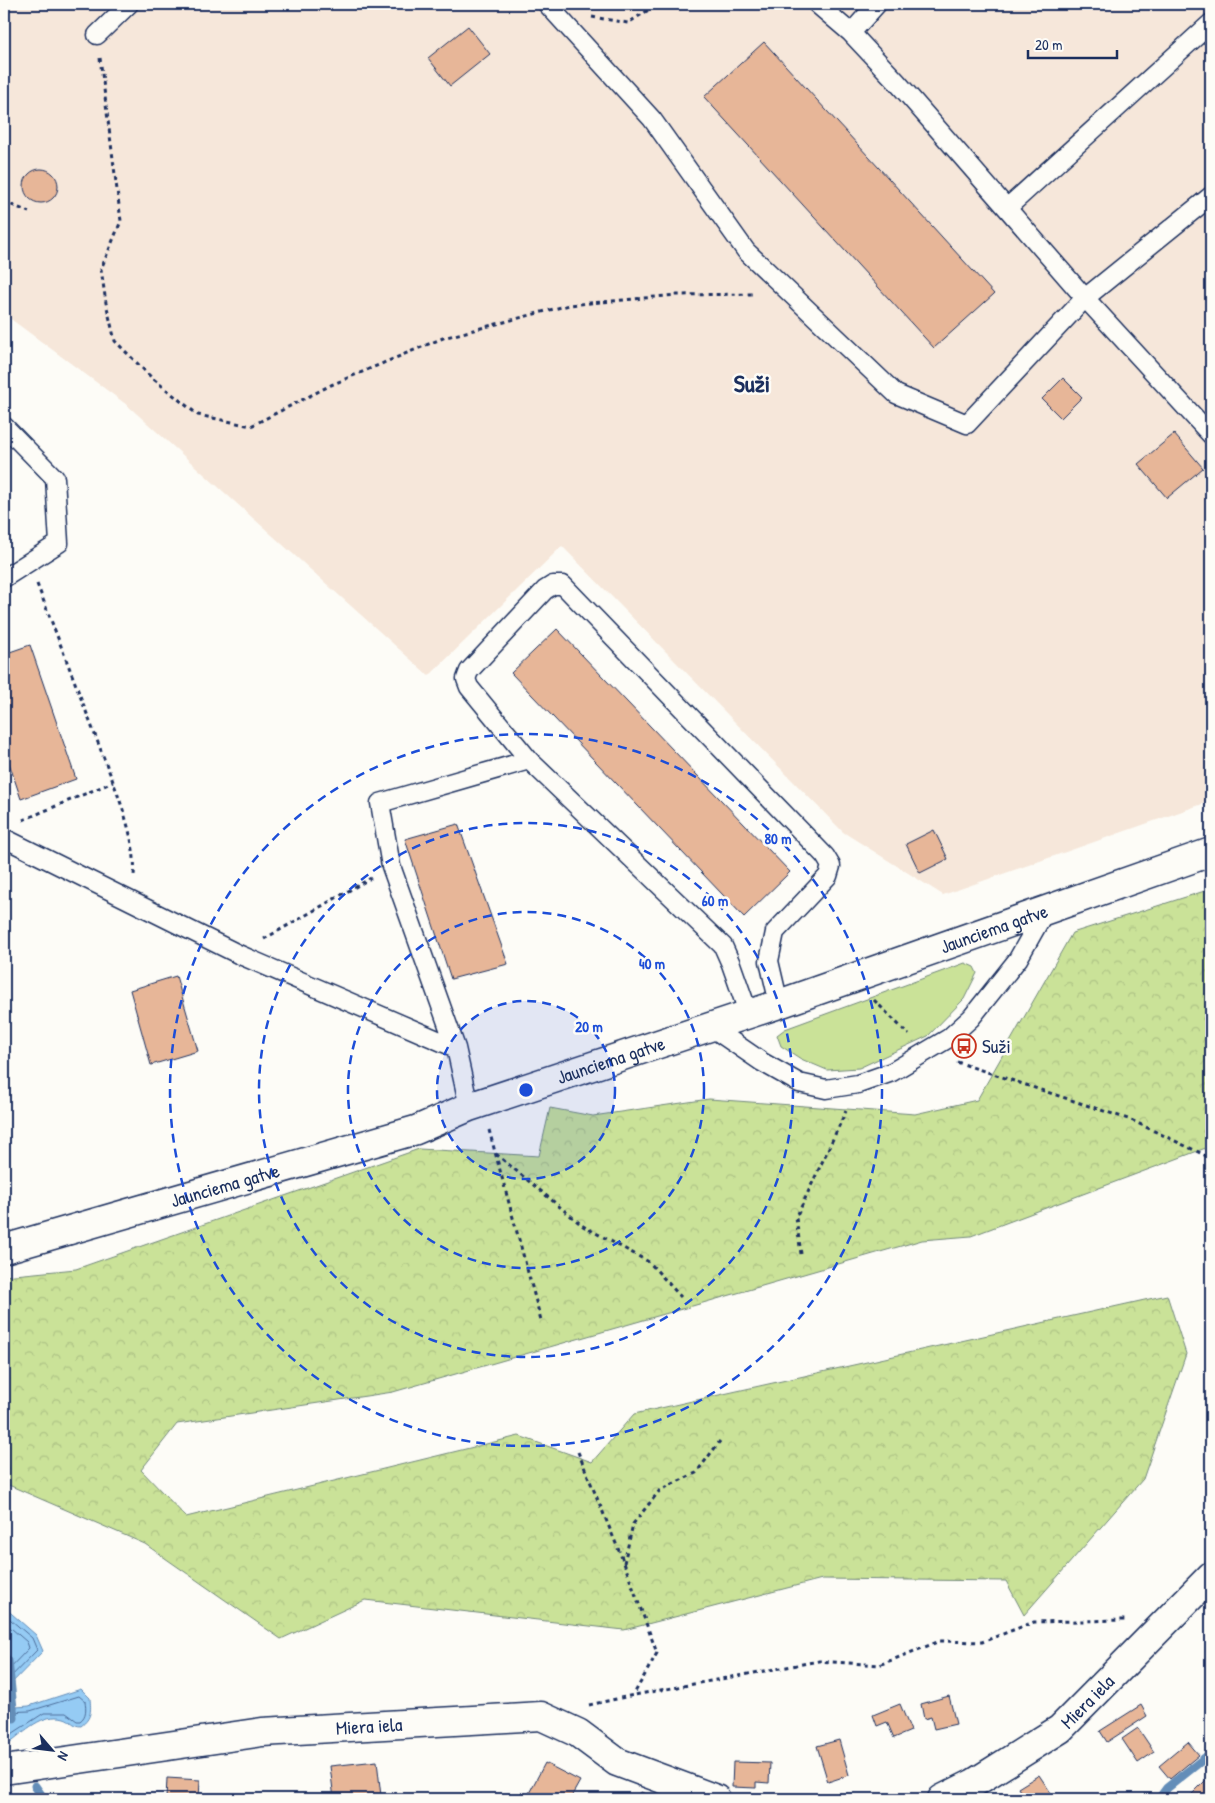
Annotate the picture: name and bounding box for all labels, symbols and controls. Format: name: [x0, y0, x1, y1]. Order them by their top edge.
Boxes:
scale bar: [1028, 28, 1116, 60]
text: 20 m: [1035, 34, 1062, 55]
district label: Suži: [734, 367, 770, 399]
text: 80 m: [765, 828, 791, 849]
text: 60 m: [702, 890, 728, 911]
street label: Jaunciema gatve: [937, 897, 1051, 959]
text: 40 m: [639, 953, 665, 974]
text: 20 m: [575, 1016, 603, 1037]
street label: Jaunciema gatve: [553, 1030, 669, 1090]
bus stop icon: Suži: [951, 1033, 977, 1059]
place label: Suži: [982, 1033, 1011, 1059]
centre of rings: [517, 1081, 535, 1099]
street label: Jaunciema gatve: [167, 1157, 283, 1213]
street label: Miera iela: [1055, 1668, 1120, 1734]
street label: Miera iela: [335, 1711, 404, 1741]
north arrow: [28, 1726, 78, 1776]
text: N: [54, 1749, 74, 1765]

